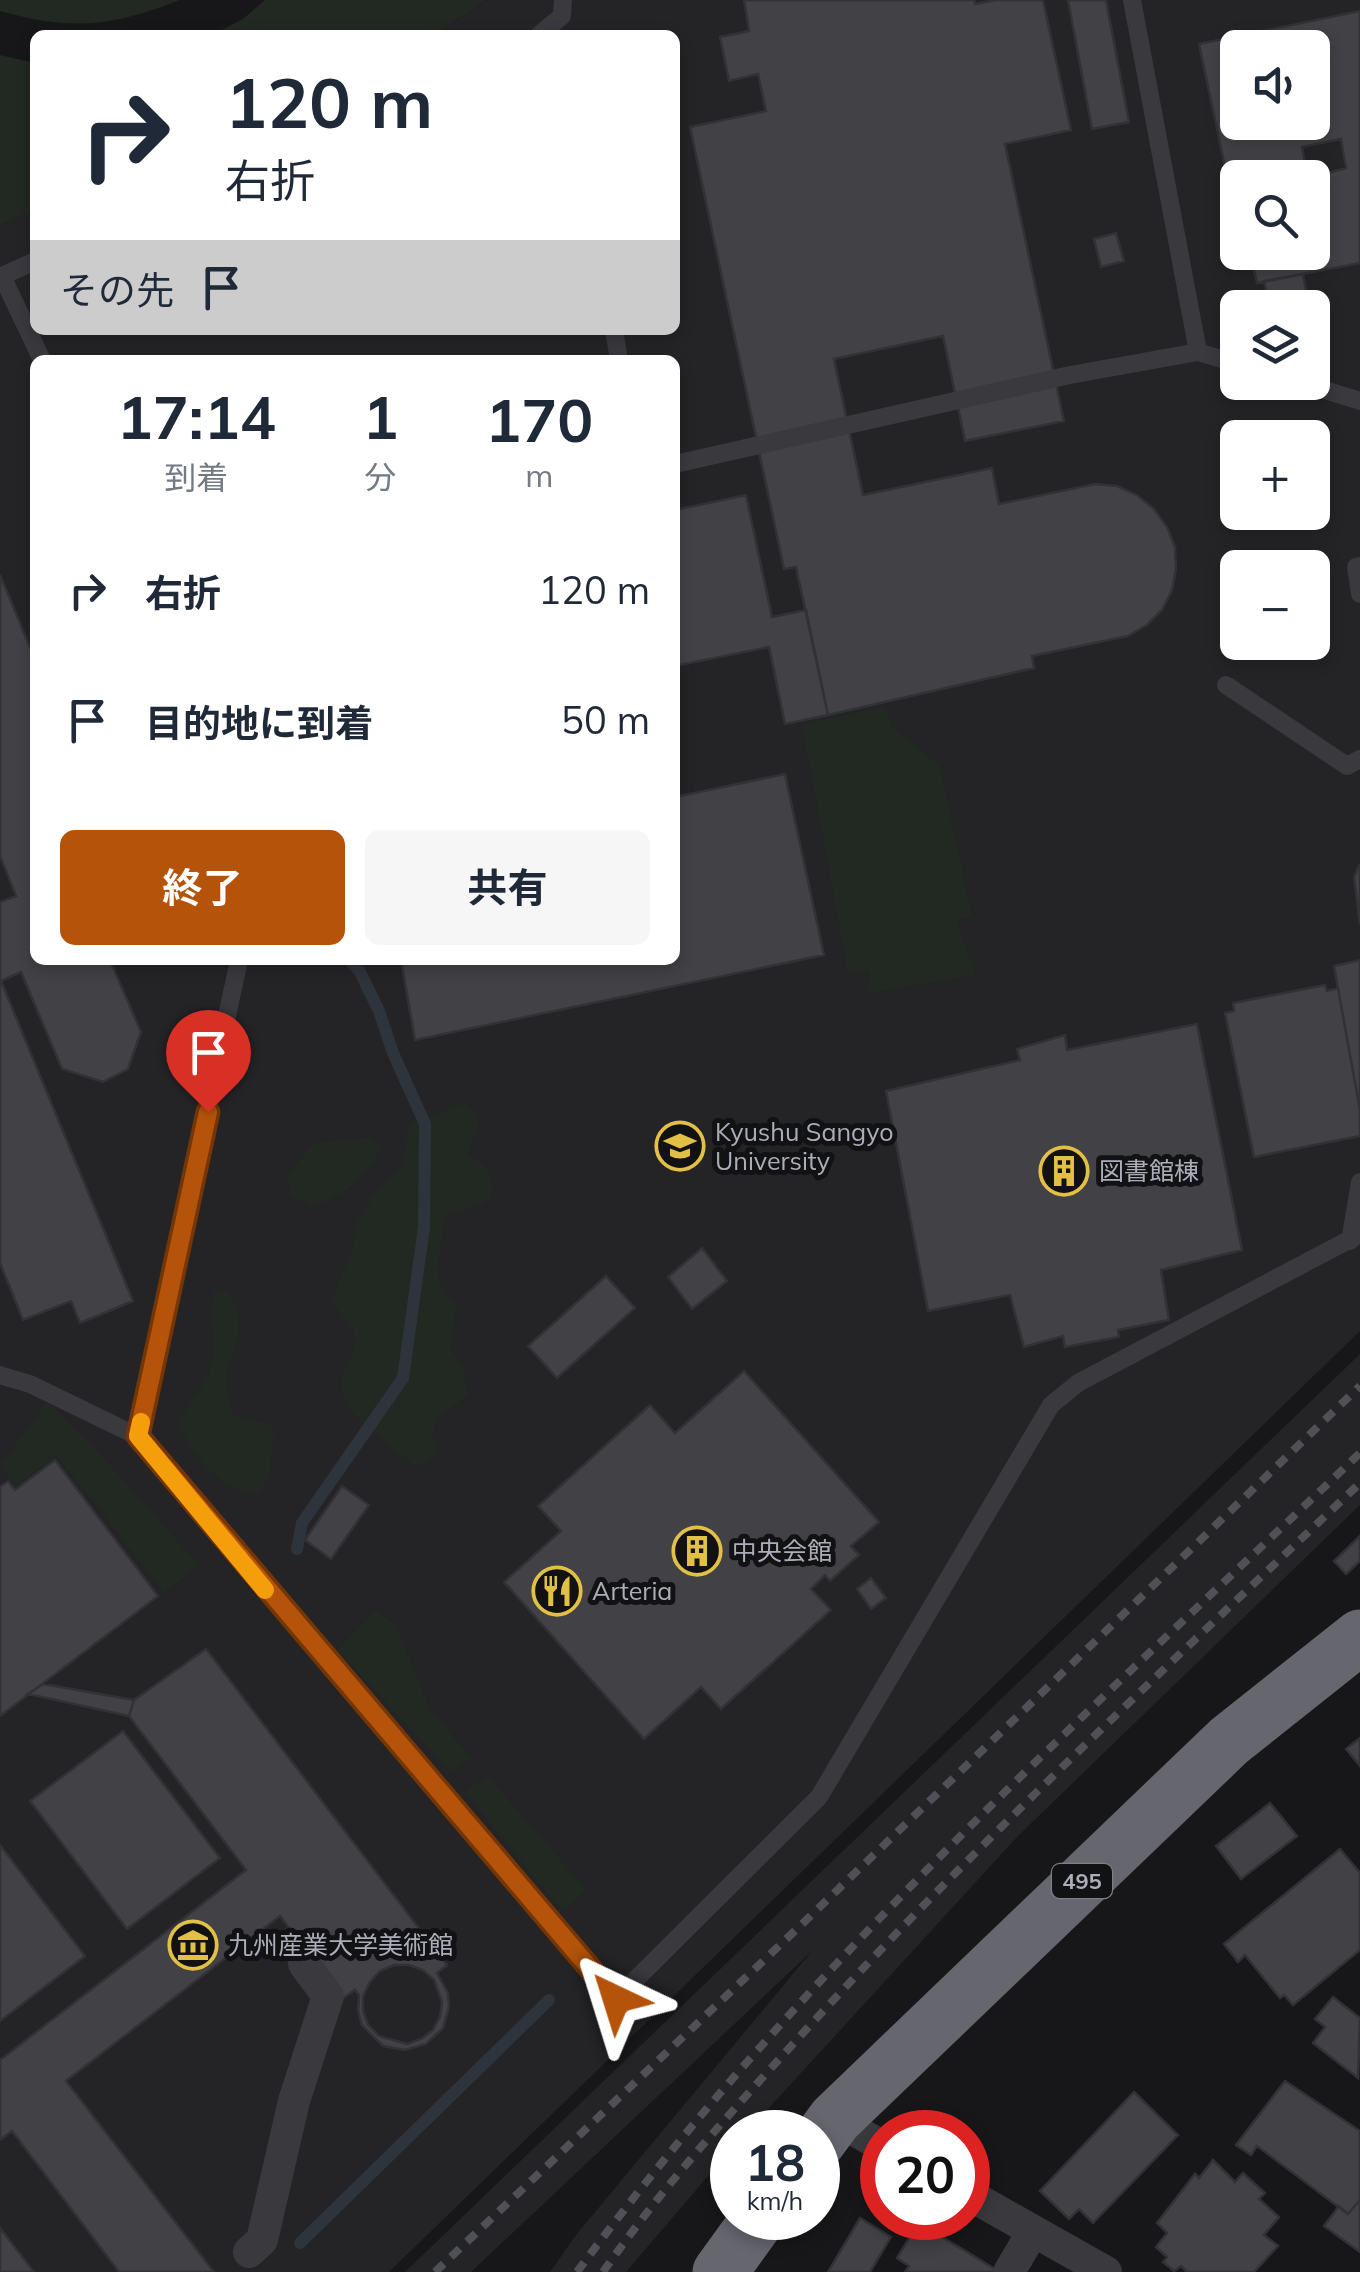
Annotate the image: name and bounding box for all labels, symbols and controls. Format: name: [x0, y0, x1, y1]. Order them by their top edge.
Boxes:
map controls: [1220, 30, 1330, 660]
button: sound: [1220, 30, 1330, 140]
text: 120 m: [225, 58, 433, 146]
icon: right: [60, 70, 190, 200]
text: 右折: [225, 152, 315, 208]
button: search: [1220, 160, 1330, 270]
icon: arrive: [194, 260, 249, 315]
text: その先: [60, 266, 174, 314]
button: layers: [1220, 290, 1330, 400]
text: 17:14: [117, 379, 276, 454]
text: 1: [362, 379, 398, 454]
text: 170: [485, 382, 593, 457]
button: +: [1220, 420, 1330, 530]
text: m: [525, 455, 553, 495]
text: 到着: [164, 457, 228, 497]
text: 分: [364, 457, 396, 497]
button: −: [1220, 550, 1330, 660]
icon: right: [60, 563, 115, 618]
text: 120 m: [538, 566, 650, 614]
text: 右折: [145, 569, 221, 617]
icon: arrive: [60, 693, 115, 748]
text: 50 m: [561, 696, 650, 744]
text: 目的地に到着: [145, 699, 373, 747]
button: 終了: [60, 830, 345, 945]
button: 共有: [365, 830, 650, 945]
pin: [166, 1010, 251, 1113]
icon: arrive: [181, 1025, 236, 1080]
place label: Kyushu Sangyo University: [715, 1116, 894, 1176]
school or university icon: Kyushu Sangyo University: [654, 1120, 706, 1172]
building icon: 図書館棟: [1038, 1145, 1090, 1197]
place label: 図書館棟: [1099, 1155, 1199, 1186]
building icon: 中央会館: [671, 1525, 723, 1577]
place label: 中央会館: [732, 1535, 832, 1566]
restaurant icon: Arteria: [531, 1565, 583, 1617]
place label: Arteria: [592, 1575, 672, 1606]
road number: 495: [1052, 1864, 1112, 1898]
museum icon: 九州産業大学美術館: [167, 1919, 219, 1971]
place label: 九州産業大学美術館: [228, 1929, 453, 1960]
position arrow: [564, 1947, 668, 2051]
speed limit sign: 20: [860, 2110, 990, 2240]
text: 18: [745, 2131, 805, 2194]
text: km/h: [747, 2185, 803, 2216]

